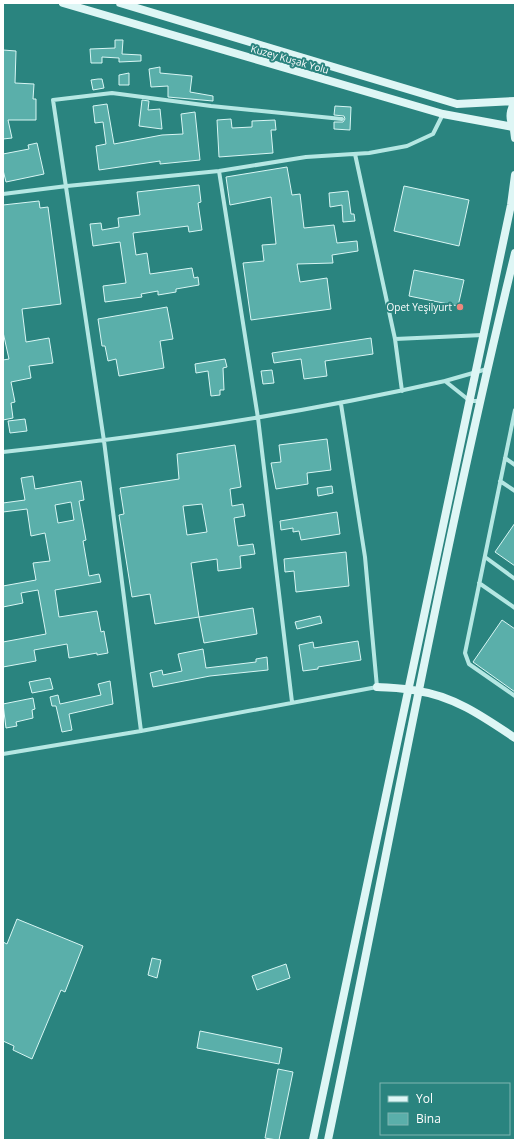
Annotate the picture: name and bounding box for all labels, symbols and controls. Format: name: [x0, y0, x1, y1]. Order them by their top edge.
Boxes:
street label: Kuzey Kuşak Yolu: [249, 41, 331, 77]
place label: Opet Yeşilyurt: [387, 300, 452, 314]
marker: Opet Yeşilyurt: [455, 302, 465, 312]
legend: [380, 1083, 510, 1135]
text: Yol: [416, 1090, 433, 1107]
text: Bina: [416, 1110, 441, 1127]

